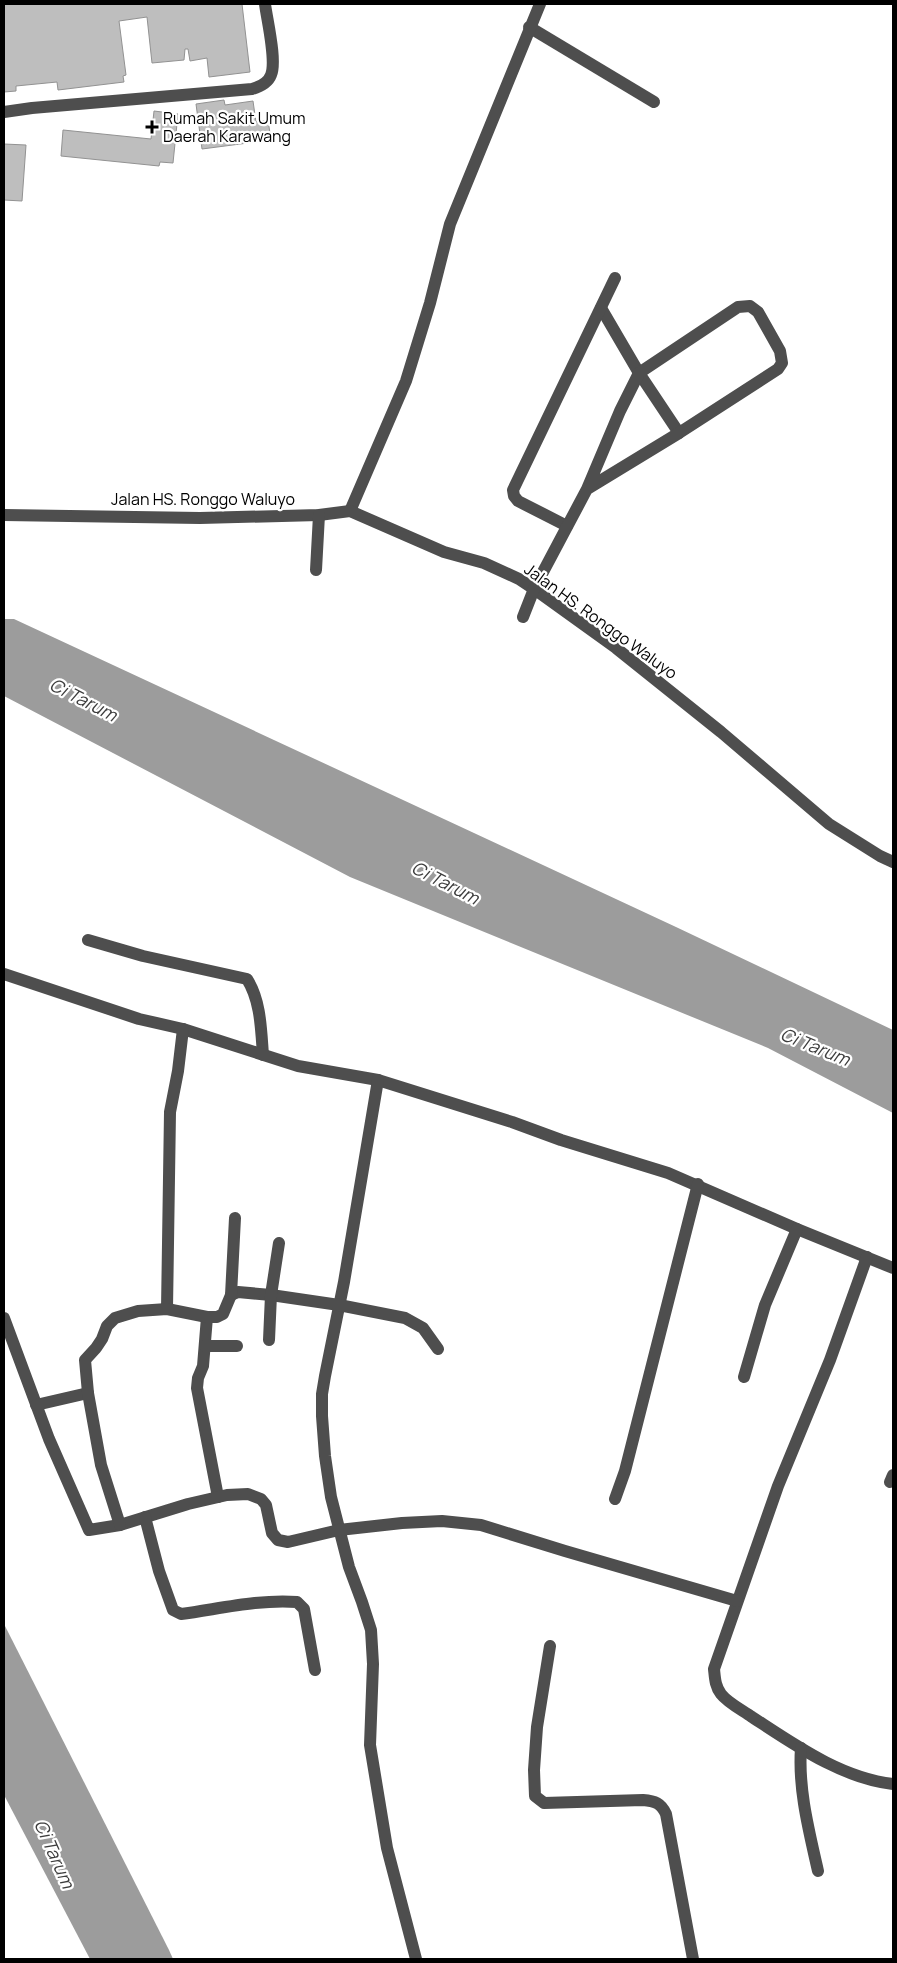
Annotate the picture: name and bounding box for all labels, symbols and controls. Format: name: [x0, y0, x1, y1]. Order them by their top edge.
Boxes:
place label: Rumah Sakit Umum Daerah Karawang: [163, 107, 306, 147]
marker: Rumah Sakit Umum Daerah Karawang: [145, 120, 159, 134]
street label: Jalan HS. Ronggo Waluyo: [111, 488, 295, 510]
street label: Jalan HS. Ronggo Waluyo: [520, 558, 682, 684]
water label: Ci Tarum: [46, 672, 123, 727]
water label: Ci Tarum: [408, 855, 485, 910]
water label: Ci Tarum: [777, 1021, 855, 1071]
water label: Ci Tarum: [29, 1816, 81, 1893]

